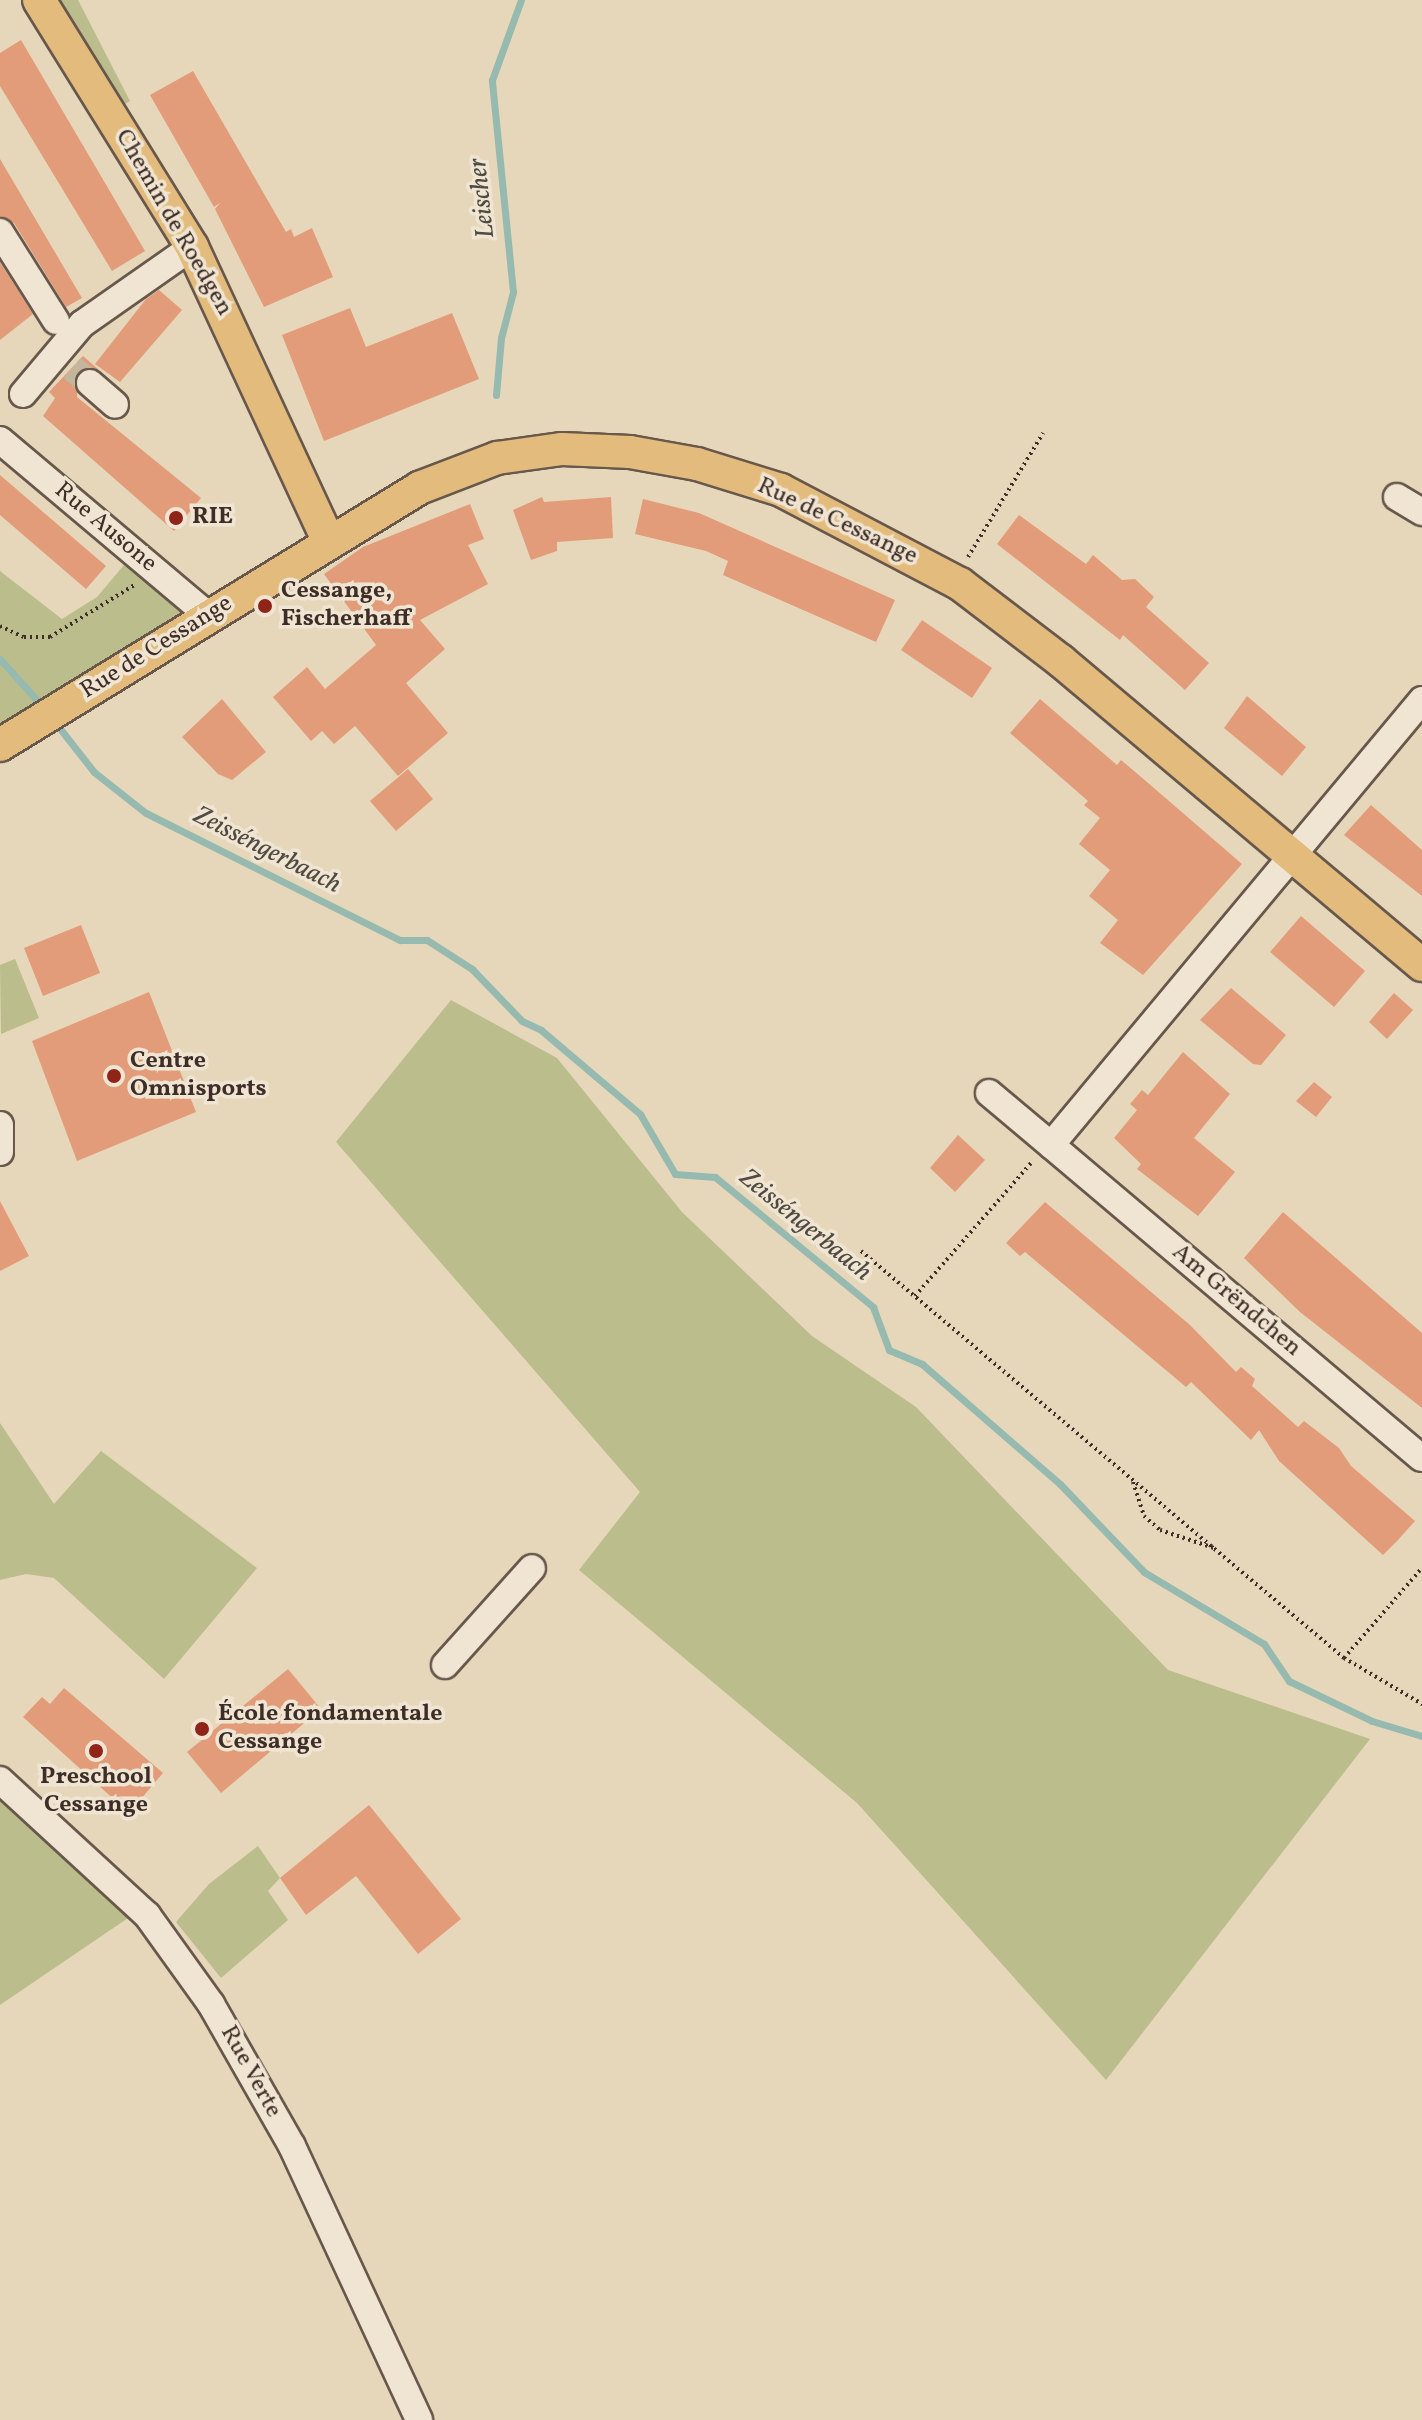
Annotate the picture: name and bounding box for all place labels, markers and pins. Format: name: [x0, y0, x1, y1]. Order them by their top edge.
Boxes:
place label: RIE: [192, 504, 233, 532]
marker: RIE: [167, 509, 185, 527]
place label: Cessange, Fischerhaff: [281, 578, 410, 634]
marker: Cessange, Fischerhaff: [256, 597, 274, 615]
place label: Centre Omnisports: [130, 1048, 267, 1104]
marker: Centre Omnisports: [105, 1067, 123, 1085]
place label: École fondamentale Cessange: [218, 1701, 442, 1757]
marker: École fondamentale Cessange: [193, 1720, 211, 1738]
marker: Preschool Cessange: [87, 1742, 105, 1760]
place label: Preschool Cessange: [40, 1764, 152, 1820]

